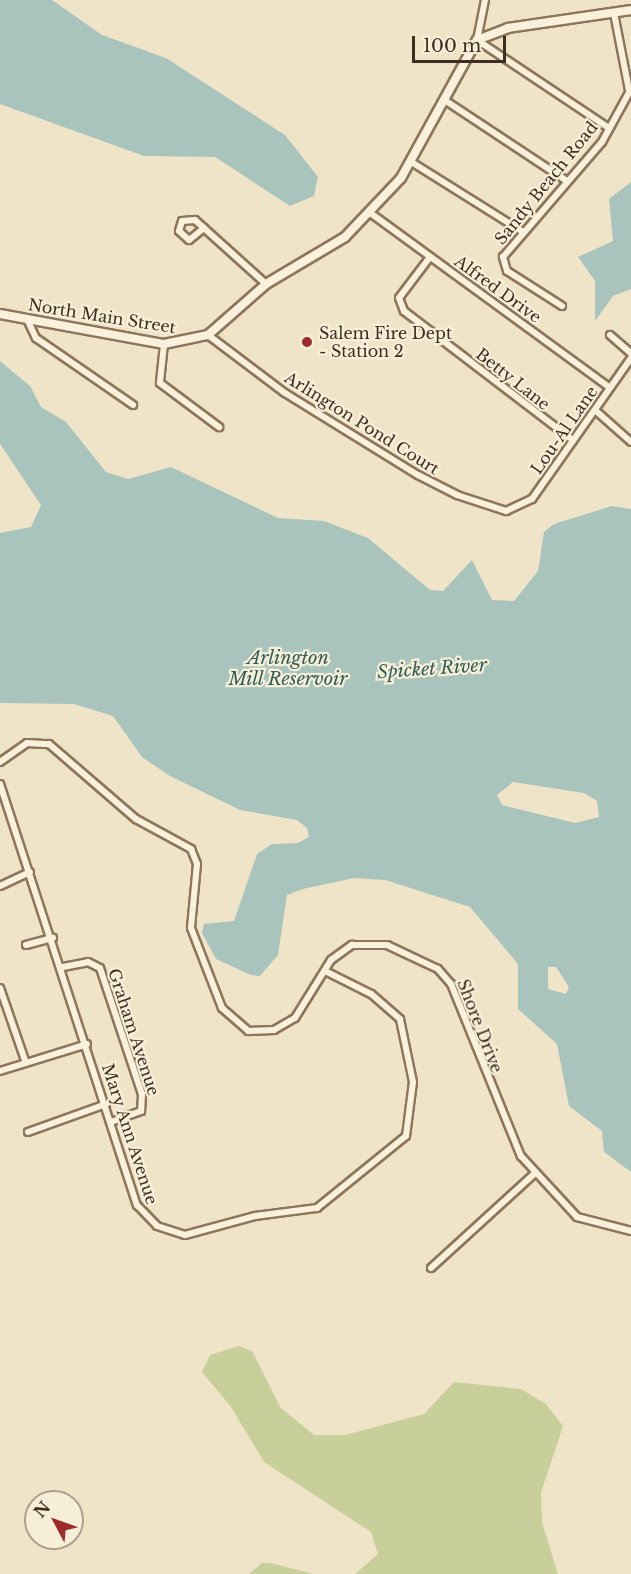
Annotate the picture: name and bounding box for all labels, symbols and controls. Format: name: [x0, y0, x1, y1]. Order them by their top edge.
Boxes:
scale bar: [415, 24, 510, 62]
text: 100 m: [423, 35, 481, 57]
street label: Sandy Beach Road: [490, 118, 602, 248]
street label: Alfred Drive: [451, 251, 545, 327]
street label: North Main Street: [27, 295, 177, 337]
place label: Salem Fire Dept - Station 2: [319, 323, 452, 361]
marker: Salem Fire Dept - Station 2: [300, 335, 314, 349]
street label: Betty Lane: [472, 344, 554, 414]
street label: Arlington Pond Court: [281, 368, 443, 478]
street label: Lou-Al Lane: [527, 382, 601, 478]
water label: Arlington Mill Reservoir: [228, 648, 348, 690]
water label: Spicket River: [376, 654, 488, 684]
street label: Graham Avenue: [104, 966, 164, 1098]
street label: Shore Drive: [453, 976, 507, 1076]
street label: Mary Ann Avenue: [98, 1060, 162, 1208]
north arrow: [24, 1490, 84, 1550]
text: N: [29, 1497, 54, 1522]

